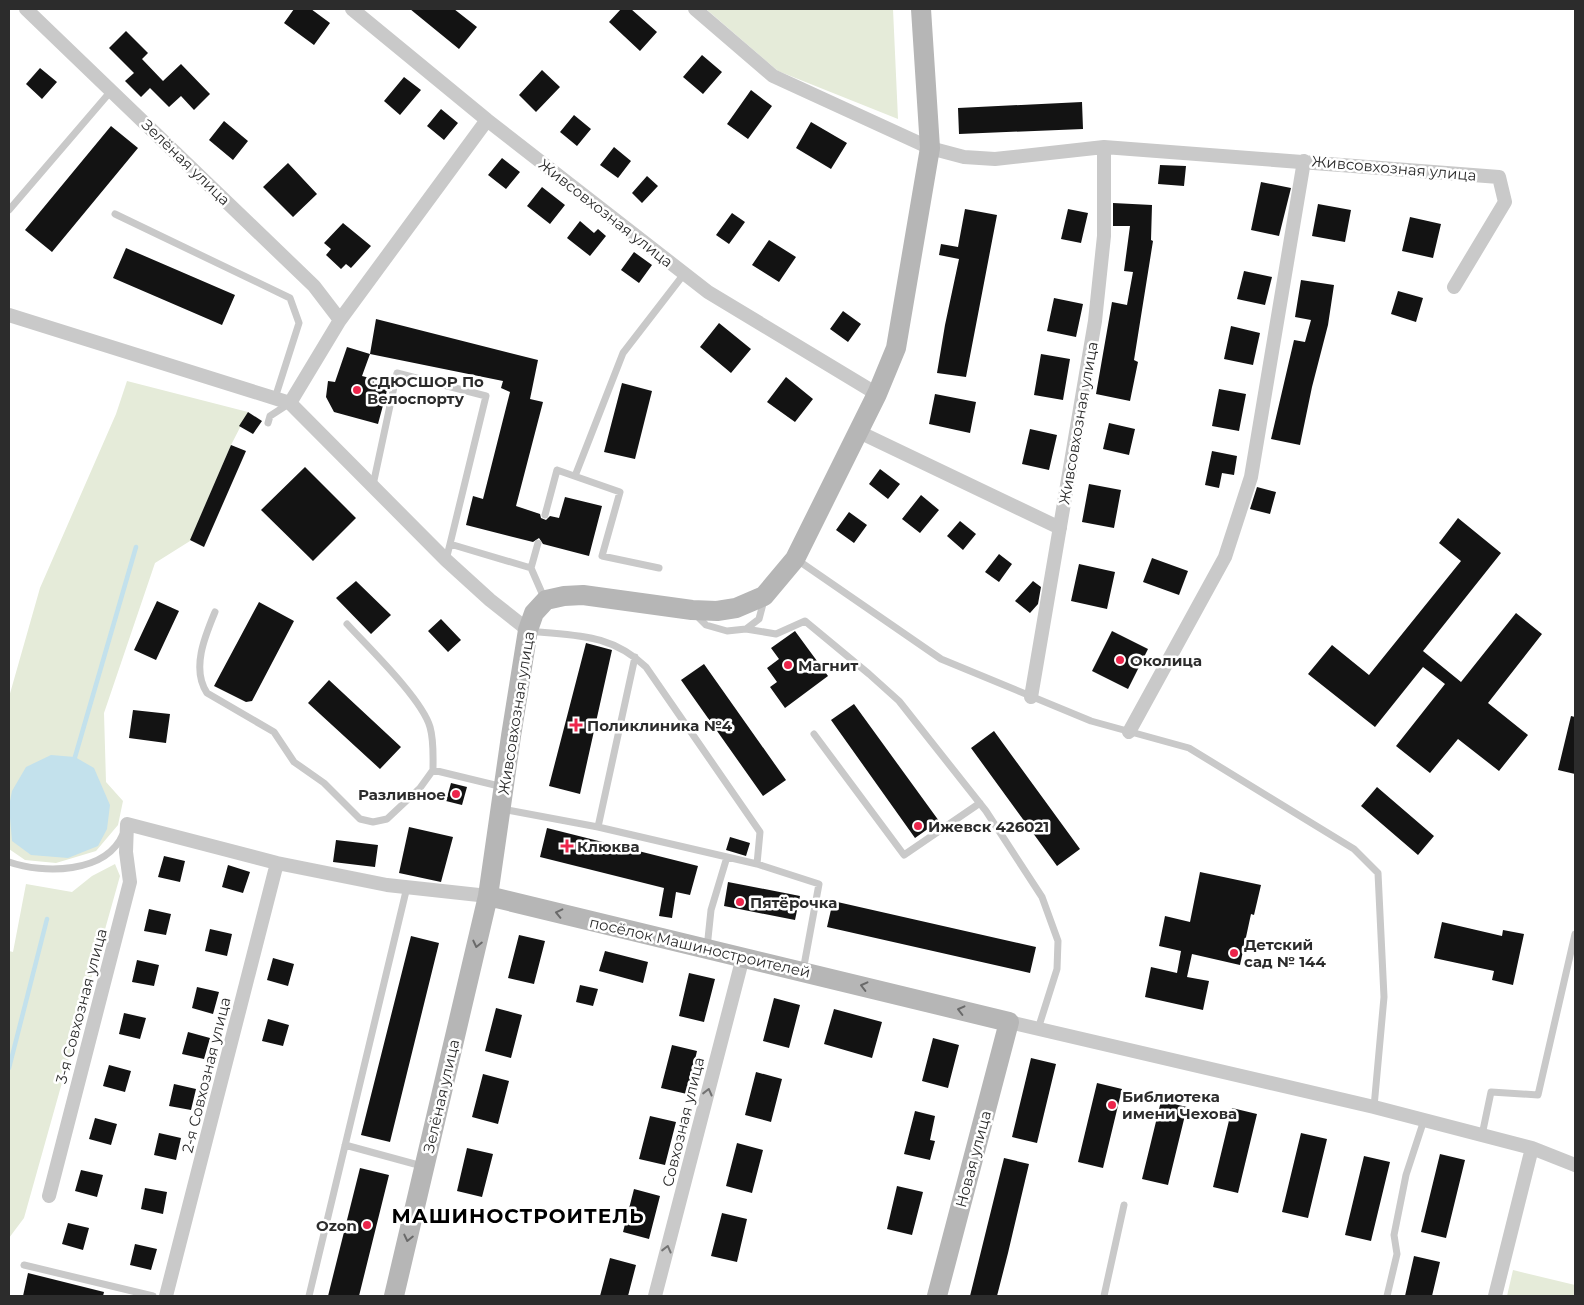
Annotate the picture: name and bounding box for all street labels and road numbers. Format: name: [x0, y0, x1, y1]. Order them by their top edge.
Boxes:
street label: Зелёная улица: [138, 115, 234, 209]
street label: Живсовхозная улица: [1311, 151, 1477, 185]
street label: Живсовхозная улица: [535, 155, 677, 271]
street label: Живсовхозная улица: [1054, 340, 1102, 506]
street label: Живсовхозная улица: [494, 630, 538, 796]
street label: посёлок Машиностроителей: [588, 912, 812, 982]
street label: 3-я Совхозная улица: [51, 926, 111, 1086]
street label: 2-я Совхозная улица: [177, 995, 235, 1155]
street label: Зелёная улица: [419, 1037, 463, 1155]
street label: Совхозная улица: [658, 1055, 708, 1189]
street label: Новая улица: [951, 1108, 995, 1210]

